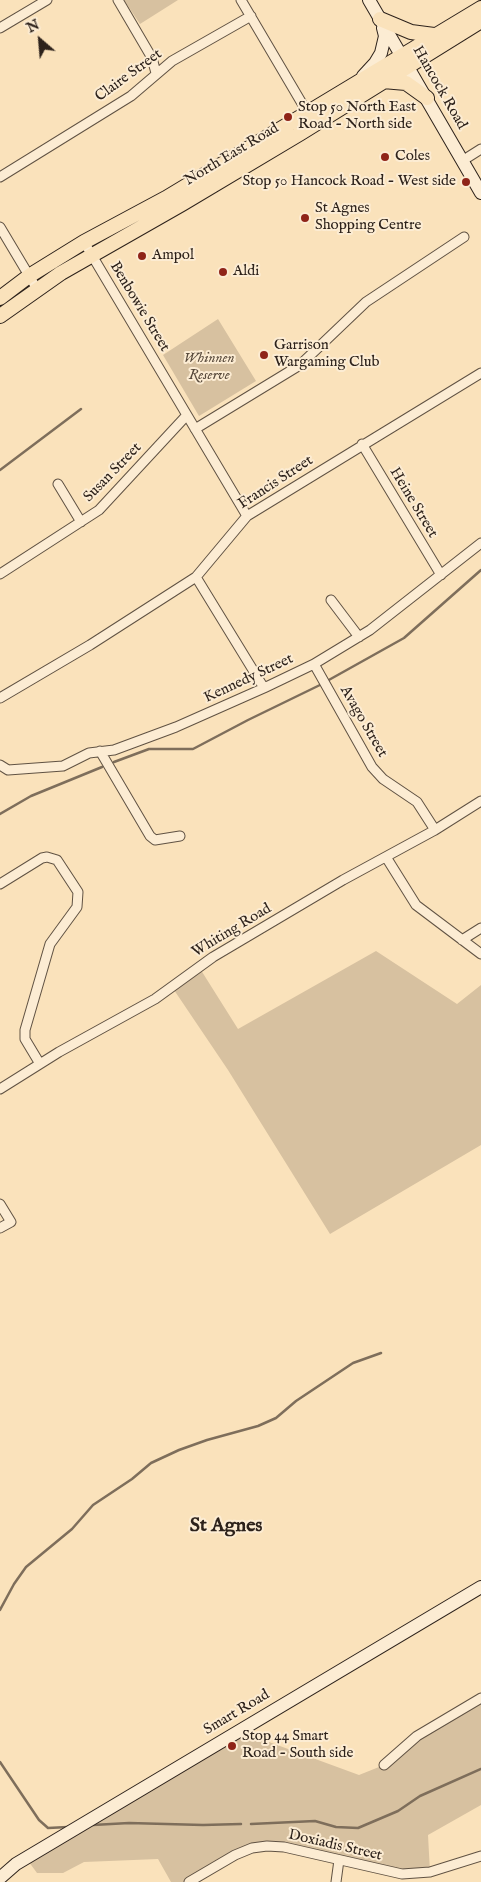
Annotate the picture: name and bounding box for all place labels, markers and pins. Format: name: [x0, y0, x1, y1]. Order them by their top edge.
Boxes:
place label: Stop 50 North East Road - North side: [298, 99, 416, 134]
marker: Stop 50 North East Road - North side: [282, 111, 294, 123]
place label: Coles: [395, 148, 430, 166]
marker: Coles: [379, 151, 391, 163]
place label: Stop 50 Hancock Road - West side: [242, 173, 456, 191]
marker: Stop 50 Hancock Road - West side: [460, 176, 472, 188]
place label: St Agnes Shopping Centre: [315, 200, 421, 235]
marker: St Agnes Shopping Centre: [299, 212, 311, 224]
place label: Ampol: [152, 247, 194, 265]
marker: Ampol: [136, 250, 148, 262]
place label: Aldi: [233, 263, 259, 281]
marker: Aldi: [217, 266, 229, 278]
place label: Garrison Wargaming Club: [274, 337, 380, 372]
marker: Garrison Wargaming Club: [258, 349, 270, 361]
place label: Stop 44 Smart Road - South side: [242, 1728, 353, 1763]
marker: Stop 44 Smart Road - South side: [226, 1740, 238, 1752]

